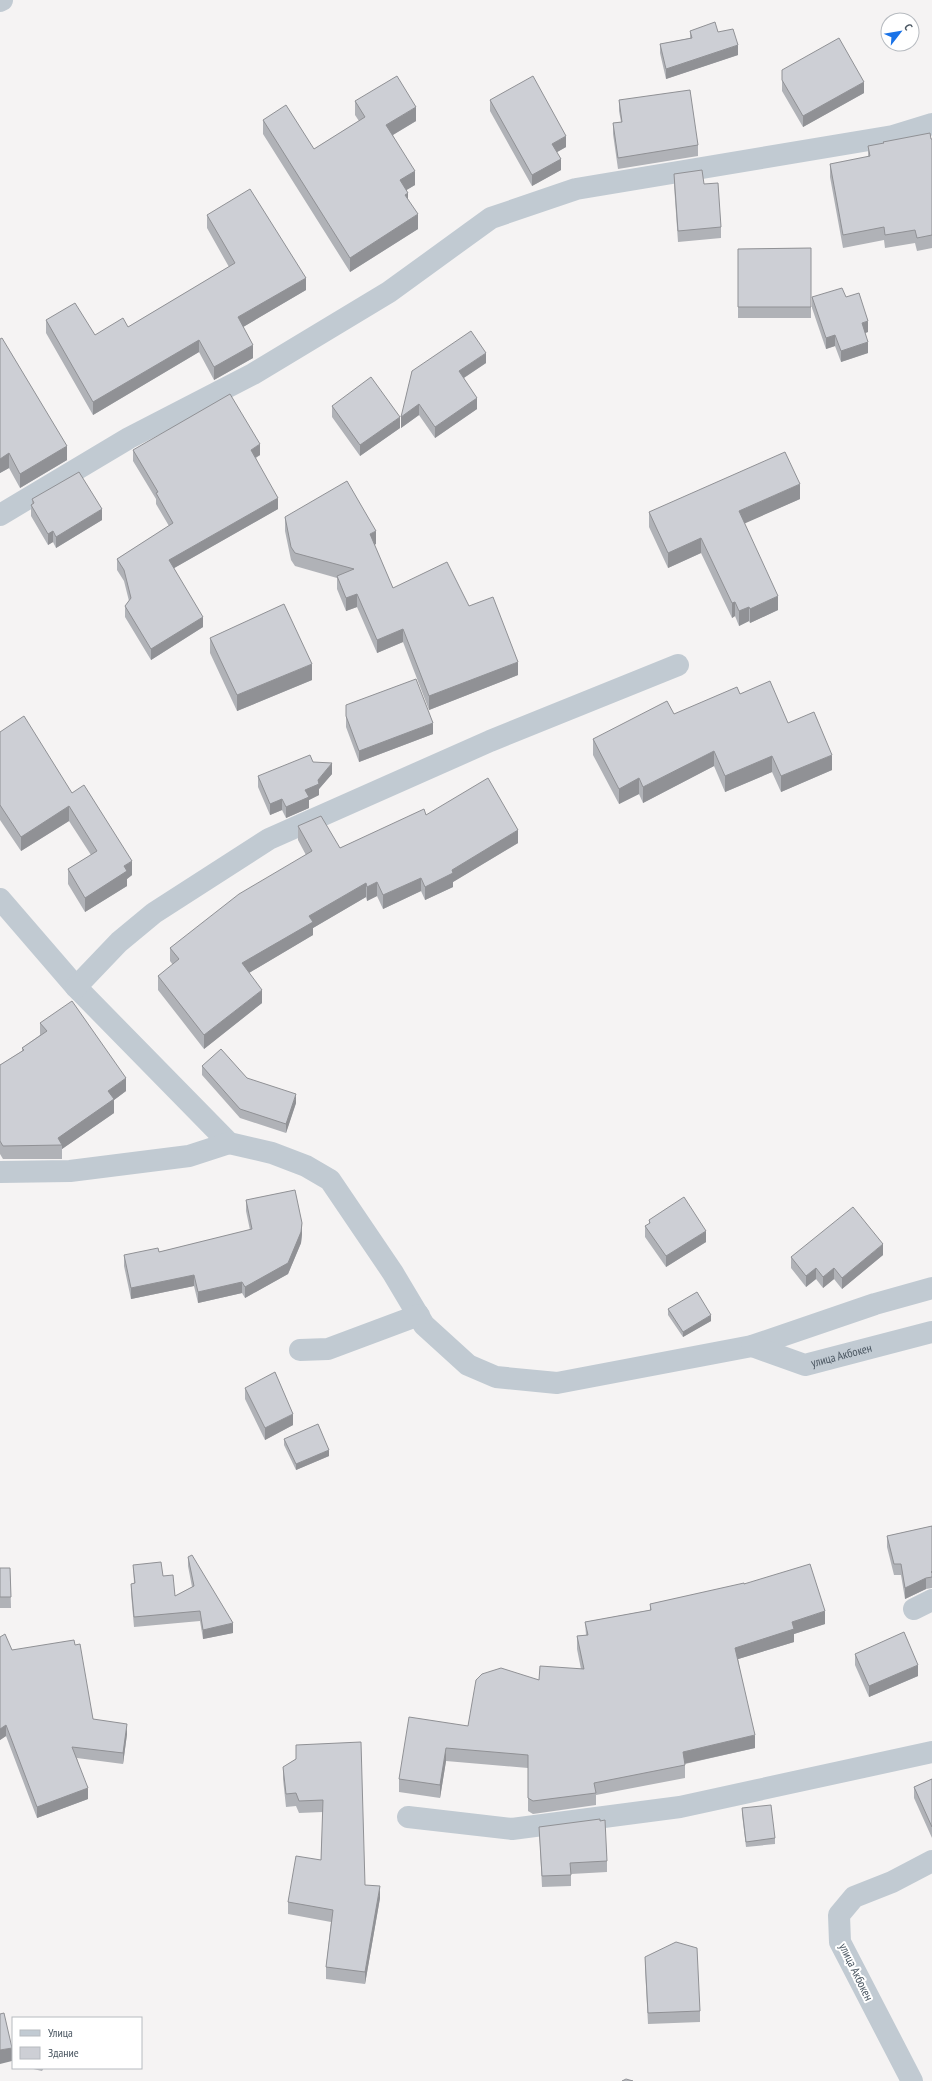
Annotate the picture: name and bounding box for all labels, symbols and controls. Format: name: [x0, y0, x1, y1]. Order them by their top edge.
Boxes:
north arrow: [880, 12, 920, 52]
text: С: [901, 21, 916, 33]
street label: улица Акбокен: [809, 1340, 873, 1370]
street label: улица Акбокен: [836, 1941, 877, 2003]
legend: [12, 2017, 142, 2069]
text: Улица: [48, 2025, 73, 2040]
text: Здание: [48, 2045, 79, 2060]

